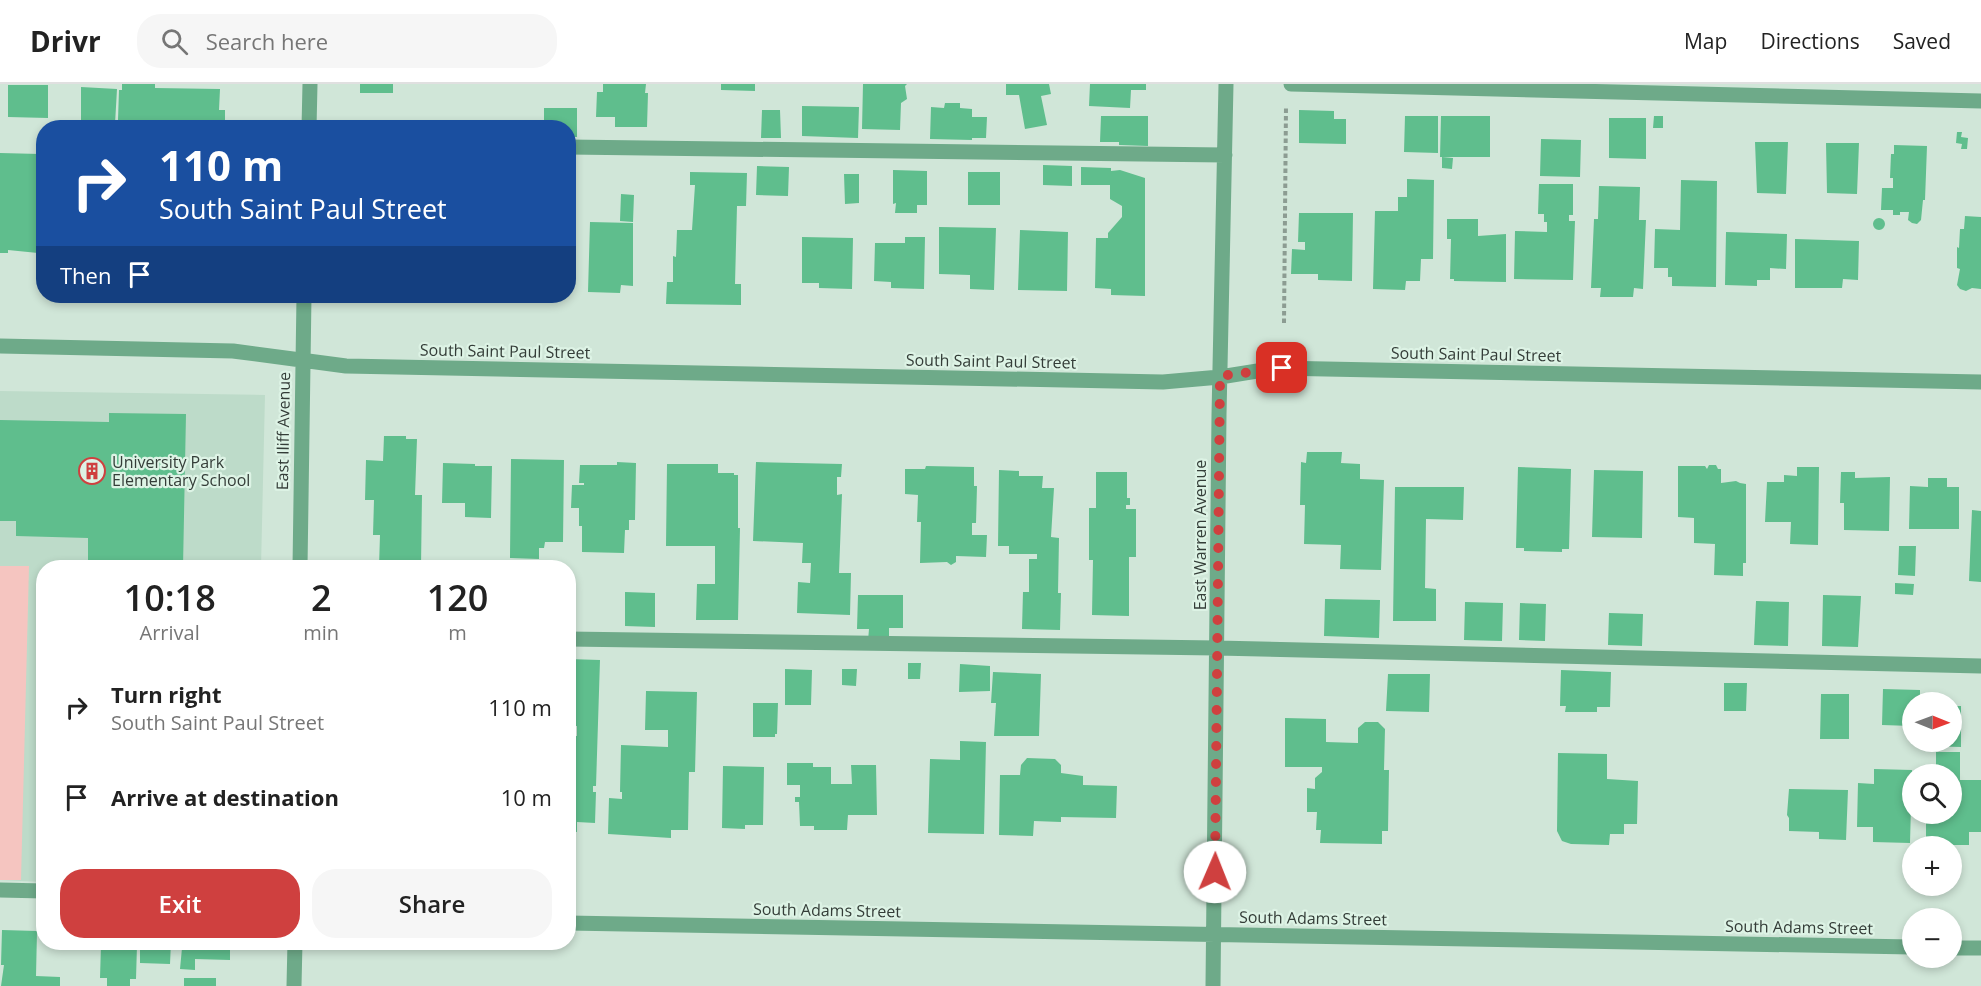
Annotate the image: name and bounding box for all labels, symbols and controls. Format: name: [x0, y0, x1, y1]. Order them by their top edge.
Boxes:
search box: [137, 14, 557, 68]
text: Drivr: [30, 22, 101, 60]
icon: search: [158, 25, 191, 58]
text: Search here: [206, 26, 328, 56]
text: Map: [1684, 27, 1727, 55]
text: Directions: [1760, 27, 1860, 55]
text: Saved: [1893, 27, 1951, 55]
text: 110 m: [159, 136, 283, 193]
icon: right: [60, 144, 138, 222]
text: South Saint Paul Street: [159, 190, 447, 227]
icon: arrive: [123, 258, 156, 291]
text: Then: [60, 260, 111, 290]
street label: South Saint Paul Street: [420, 339, 591, 363]
pin: [1256, 342, 1307, 393]
street label: South Saint Paul Street: [1391, 342, 1562, 366]
street label: South Saint Paul Street: [906, 349, 1077, 373]
icon: arrive: [1265, 351, 1298, 384]
street label: East Iliff Avenue: [271, 372, 295, 490]
place label: University Park Elementary School: [112, 451, 250, 491]
building icon: University Park Elementary School: [77, 456, 107, 486]
street label: East Warren Avenue: [1189, 460, 1211, 610]
text: 10:18: [124, 573, 216, 622]
text: 2: [311, 573, 332, 622]
text: 120: [427, 573, 488, 622]
text: Arrival: [140, 619, 200, 646]
text: min: [303, 619, 339, 646]
text: m: [448, 619, 467, 646]
text: Turn right: [111, 679, 222, 709]
icon: right: [60, 691, 93, 724]
text: 110 m: [488, 692, 552, 722]
north arrow: [1902, 692, 1962, 752]
map controls: [1902, 692, 1962, 968]
text: South Saint Paul Street: [111, 709, 324, 736]
button: search: [1902, 764, 1962, 824]
icon: arrive: [60, 781, 93, 814]
text: Arrive at destination: [111, 782, 339, 812]
text: 10 m: [501, 782, 552, 812]
button: +: [1902, 836, 1962, 896]
position arrow: [1183, 840, 1247, 904]
button: Exit: [60, 869, 300, 938]
button: Share: [312, 869, 552, 938]
street label: South Adams Street: [753, 898, 901, 922]
street label: South Adams Street: [1239, 906, 1387, 930]
button: −: [1902, 908, 1962, 968]
street label: South Adams Street: [1725, 915, 1873, 939]

